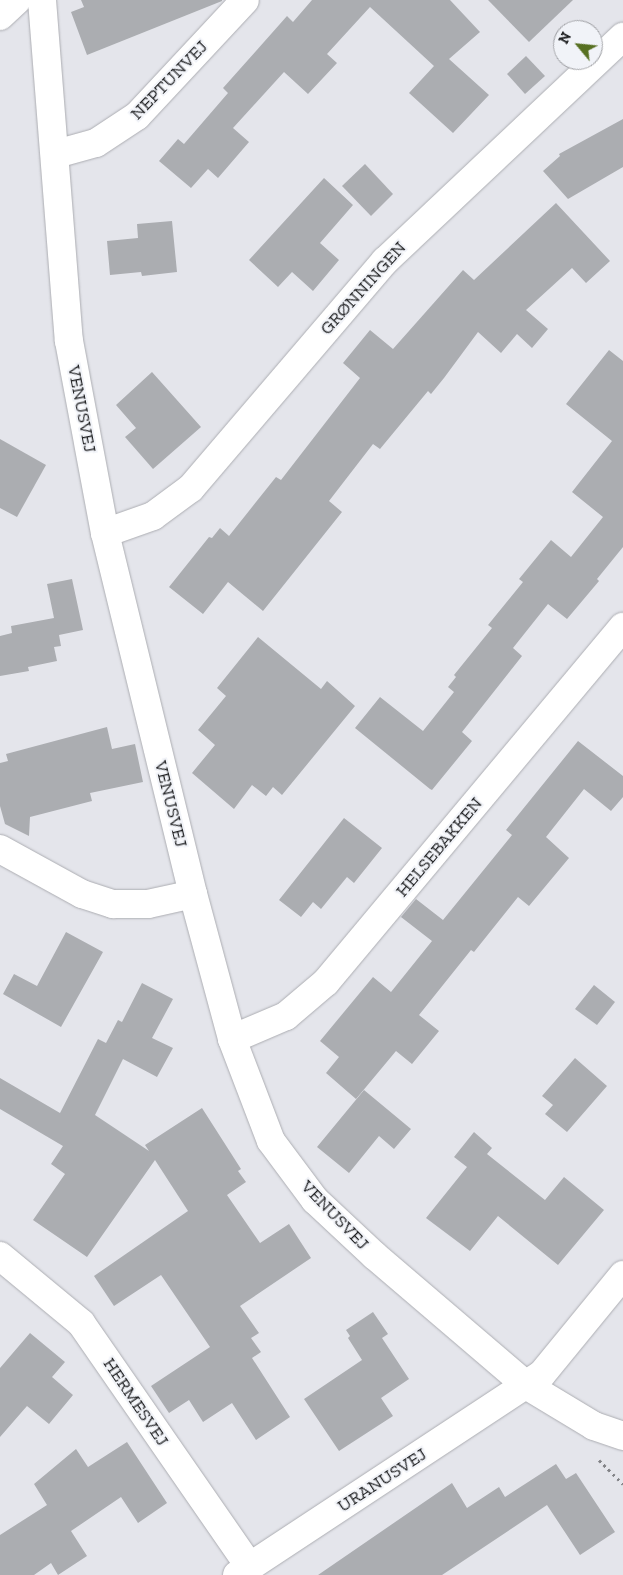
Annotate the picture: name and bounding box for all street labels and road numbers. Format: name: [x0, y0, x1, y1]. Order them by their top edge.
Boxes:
street label: NEPTUNVEJ: [126, 36, 212, 124]
street label: GRØNNINGEN: [315, 237, 411, 339]
street label: VENUSVEJ: [63, 363, 101, 455]
street label: VENUSVEJ: [150, 758, 192, 850]
street label: HELSEBAKKEN: [391, 793, 487, 901]
street label: VENUSVEJ: [296, 1176, 374, 1254]
street label: HERMESVEJ: [99, 1354, 173, 1450]
street label: URANUSVEJ: [333, 1443, 431, 1517]

